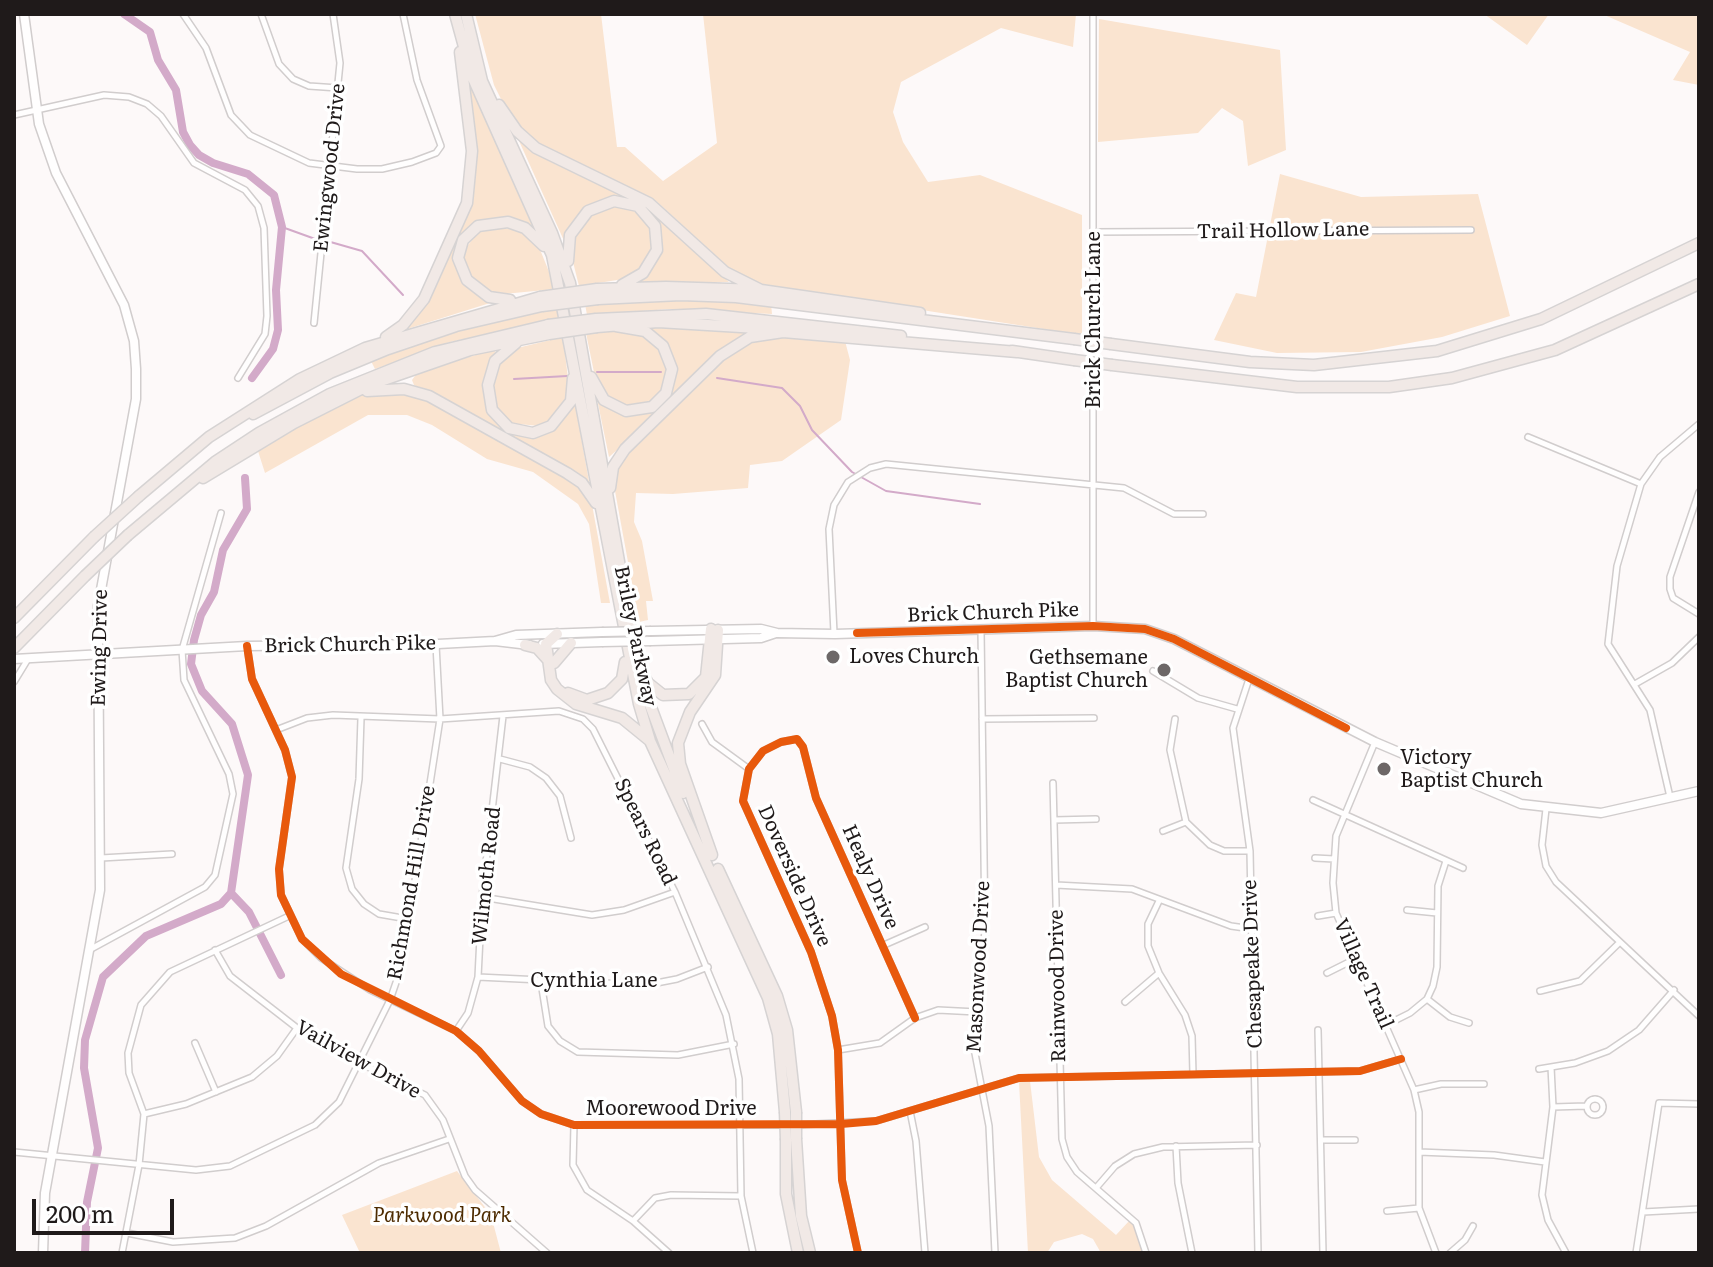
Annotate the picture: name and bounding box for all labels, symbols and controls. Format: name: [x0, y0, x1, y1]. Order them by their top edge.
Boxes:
street label: Ewingwood Drive: [309, 82, 351, 254]
street label: Trail Hollow Lane: [1197, 217, 1369, 245]
street label: Brick Church Lane: [1082, 231, 1106, 409]
street label: Briley Parkway: [608, 563, 662, 709]
street label: Ewing Drive: [87, 589, 113, 707]
street label: Brick Church Pike: [907, 598, 1079, 628]
street label: Brick Church Pike: [264, 632, 436, 658]
place label: Loves Church: [849, 645, 979, 669]
place label: Gethsemane Baptist Church: [1005, 646, 1148, 693]
marker: Loves Church: [824, 648, 842, 666]
marker: Gethsemane Baptist Church: [1155, 661, 1173, 679]
place label: Victory Baptist Church: [1400, 746, 1543, 793]
marker: Victory Baptist Church: [1375, 760, 1393, 778]
street label: Spears Road: [609, 774, 681, 890]
street label: Richmond Hill Drive: [383, 784, 441, 982]
street label: Doverside Drive: [752, 802, 836, 950]
street label: Wilmoth Road: [468, 806, 506, 946]
street label: Healy Drive: [836, 821, 904, 933]
street label: Chesapeake Drive: [1238, 879, 1268, 1049]
street label: Masonwood Drive: [963, 880, 995, 1054]
street label: Rainwood Drive: [1045, 909, 1071, 1063]
street label: Village Trail: [1328, 915, 1398, 1033]
street label: Cynthia Lane: [530, 969, 658, 993]
street label: Vailview Drive: [291, 1016, 425, 1104]
street label: Moorewood Drive: [585, 1097, 757, 1121]
scale bar: [36, 1183, 178, 1233]
text: 200 m: [46, 1195, 114, 1230]
park label: Parkwood Park: [372, 1204, 512, 1228]

